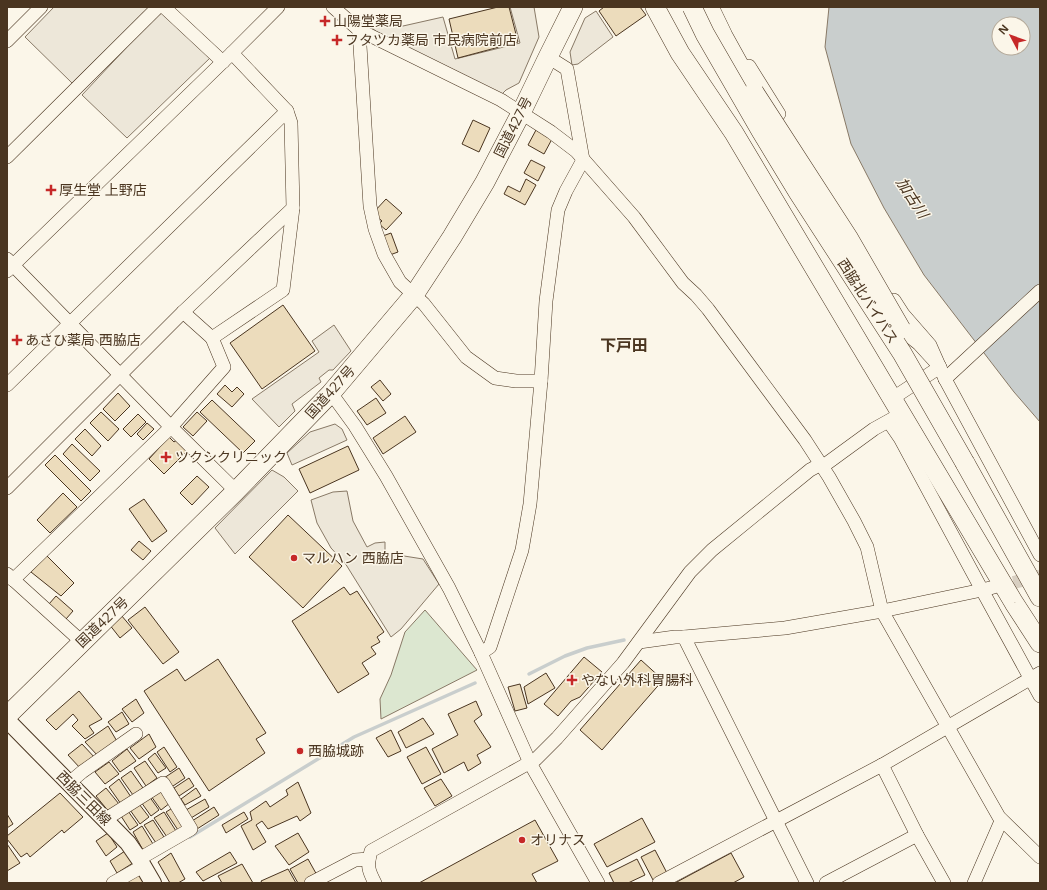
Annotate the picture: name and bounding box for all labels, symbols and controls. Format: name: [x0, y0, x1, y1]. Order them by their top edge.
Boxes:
place label: 山陽堂薬局: [333, 11, 403, 30]
marker: 山陽堂薬局: [320, 16, 330, 26]
north arrow: [991, 16, 1031, 56]
text: N: [994, 21, 1012, 37]
place label: フタツカ薬局 市民病院前店: [345, 30, 517, 49]
marker: フタツカ薬局 市民病院前店: [332, 35, 342, 45]
street label: 国道427号: [489, 93, 536, 160]
water label: 加古川: [892, 173, 935, 223]
place label: 厚生堂 上野店: [59, 180, 147, 199]
marker: 厚生堂 上野店: [46, 185, 56, 195]
street label: 西脇北バイパス: [834, 255, 903, 347]
place label: あさひ薬局 西脇店: [25, 330, 141, 349]
district label: 下戸田: [600, 334, 648, 356]
marker: あさひ薬局 西脇店: [12, 335, 22, 345]
street label: 国道427号: [300, 361, 359, 423]
place label: ツクシクリニック: [175, 447, 287, 466]
marker: ツクシクリニック: [160, 451, 172, 463]
place label: マルハン 西脇店: [302, 548, 404, 567]
marker: マルハン 西脇店: [289, 553, 299, 563]
street label: 国道427号: [71, 592, 132, 651]
place label: やない外科胃腸科: [581, 670, 693, 689]
marker: やない外科胃腸科: [566, 674, 578, 686]
place label: 西脇城跡: [308, 741, 364, 760]
marker: 西脇城跡: [295, 746, 305, 756]
street label: 西脇三田線: [53, 766, 116, 829]
place label: オリナス: [530, 830, 586, 849]
marker: オリナス: [517, 835, 527, 845]

